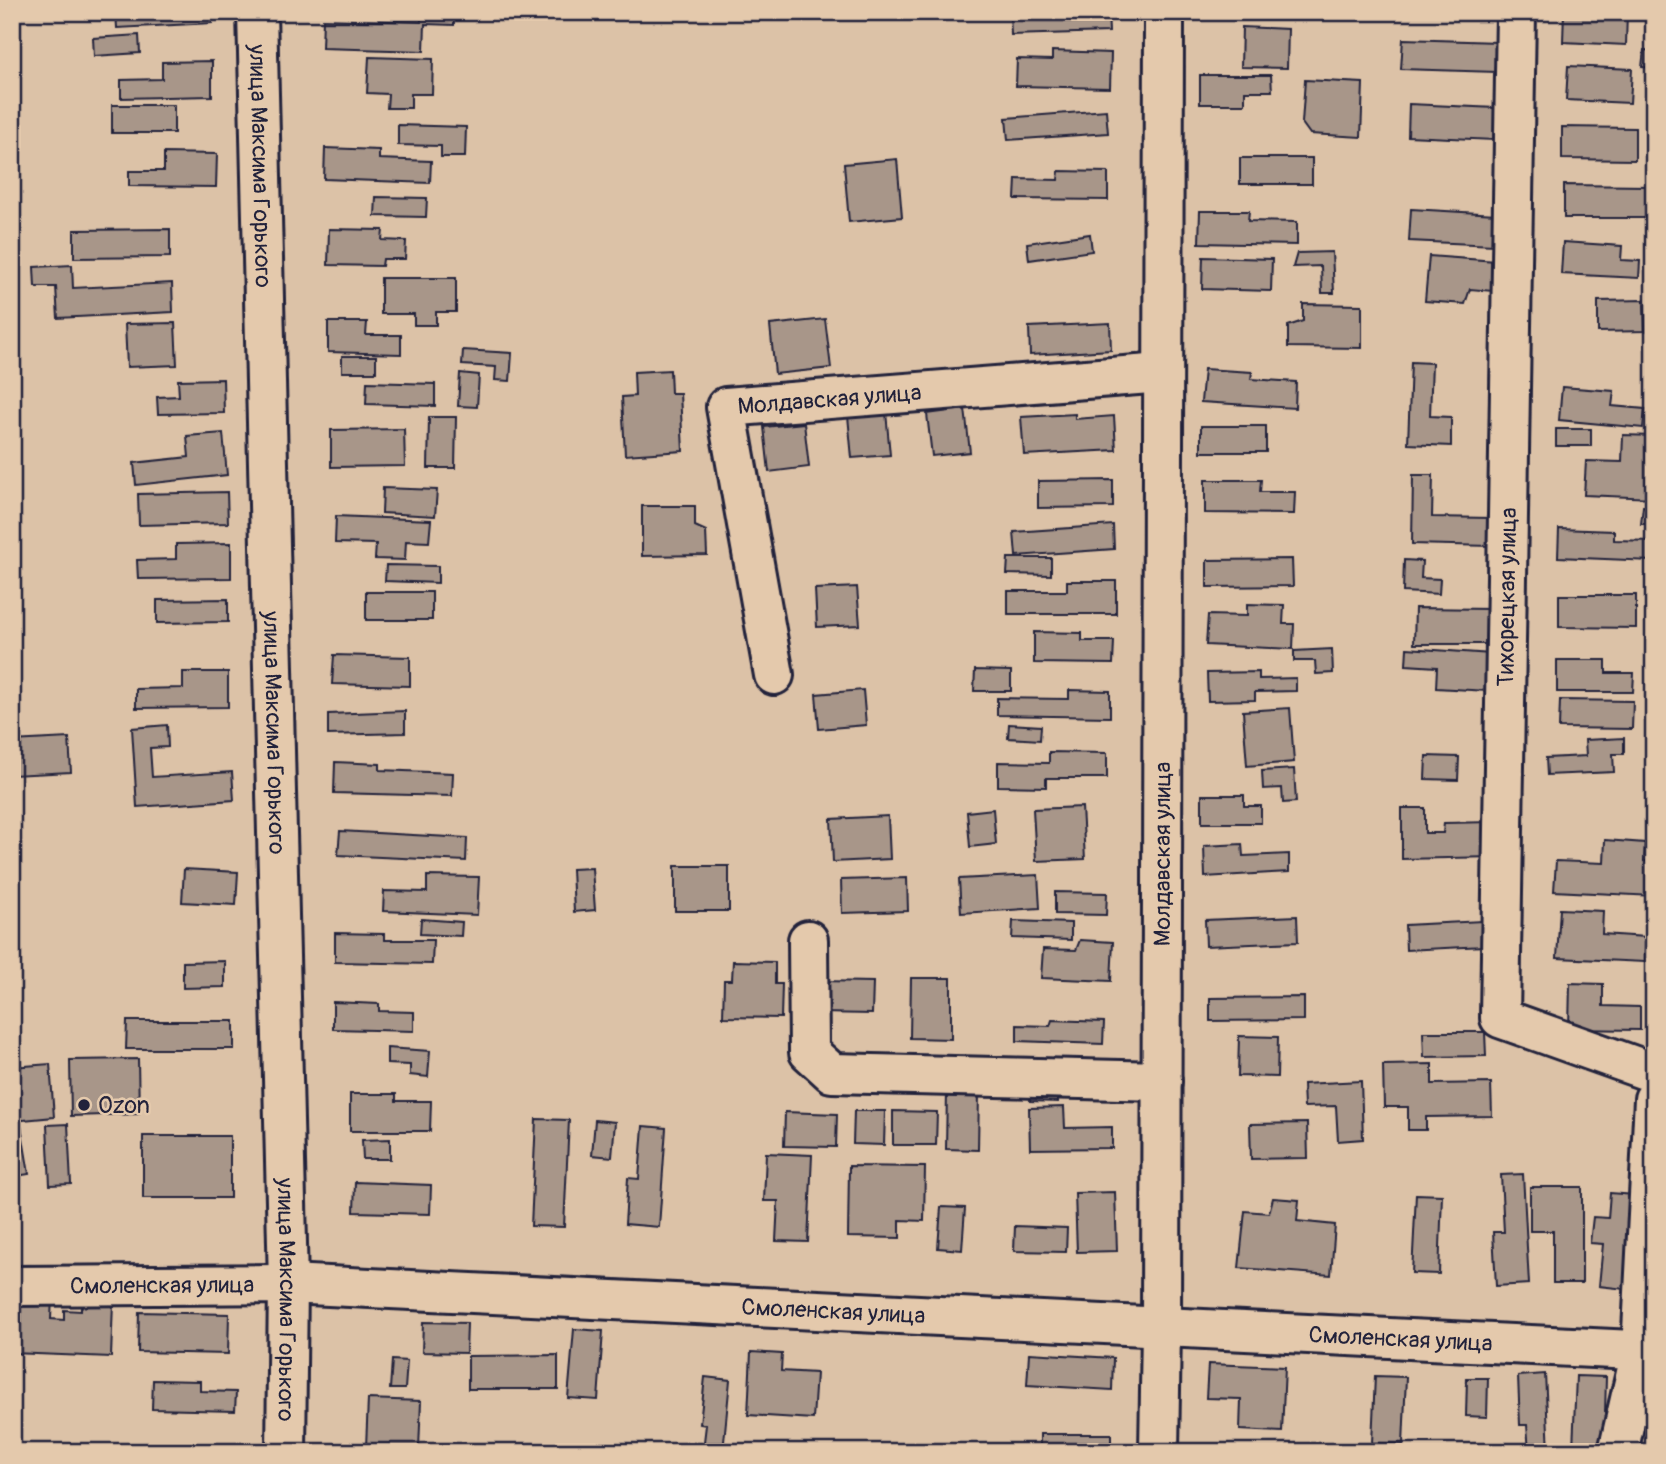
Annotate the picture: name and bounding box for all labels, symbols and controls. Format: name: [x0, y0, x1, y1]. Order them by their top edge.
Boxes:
street label: улица Максима Горького: [243, 43, 278, 288]
street label: Молдавская улица: [736, 377, 922, 421]
street label: Тихорецкая улица: [1491, 507, 1523, 687]
street label: улица Максима Горького: [257, 610, 292, 855]
street label: Молдавская улица: [1147, 762, 1177, 946]
place label: Ozon: [98, 1091, 150, 1120]
marker: Ozon: [76, 1097, 92, 1113]
street label: улица Максима Горького: [271, 1177, 303, 1422]
street label: Смоленская улица: [70, 1270, 254, 1300]
street label: Смоленская улица: [741, 1292, 926, 1330]
street label: Смоленская улица: [1308, 1320, 1493, 1358]

